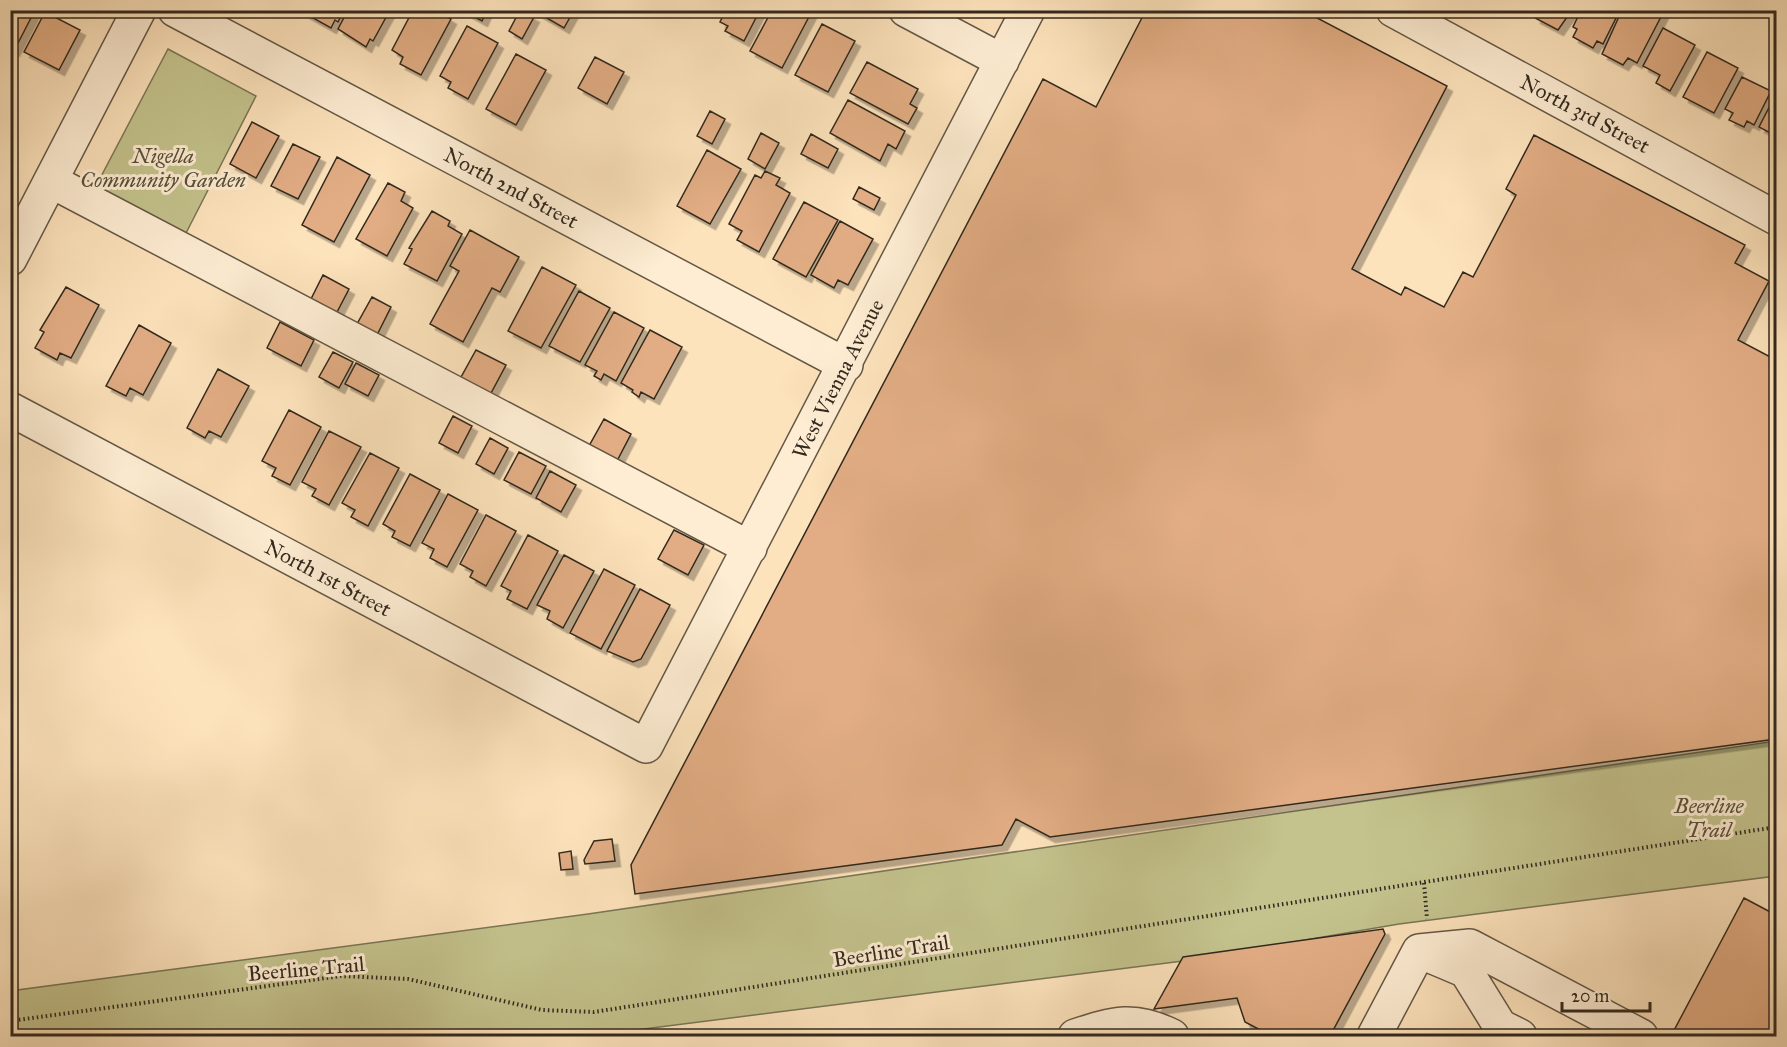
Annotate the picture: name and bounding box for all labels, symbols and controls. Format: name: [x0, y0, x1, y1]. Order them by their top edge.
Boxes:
street label: North 3rd Street: [1516, 69, 1655, 159]
street label: North 2nd Street: [439, 142, 583, 235]
park label: Nigella Community Garden: [80, 143, 246, 193]
street label: West Vienna Avenue: [787, 295, 890, 463]
street label: North 1st Street: [260, 534, 396, 623]
park label: Beerline Trail: [1674, 793, 1745, 843]
street label: Beerline Trail: [831, 929, 951, 973]
street label: Beerline Trail: [246, 951, 366, 987]
scale bar: [1562, 975, 1650, 1013]
text: 20 m: [1571, 985, 1609, 1007]

